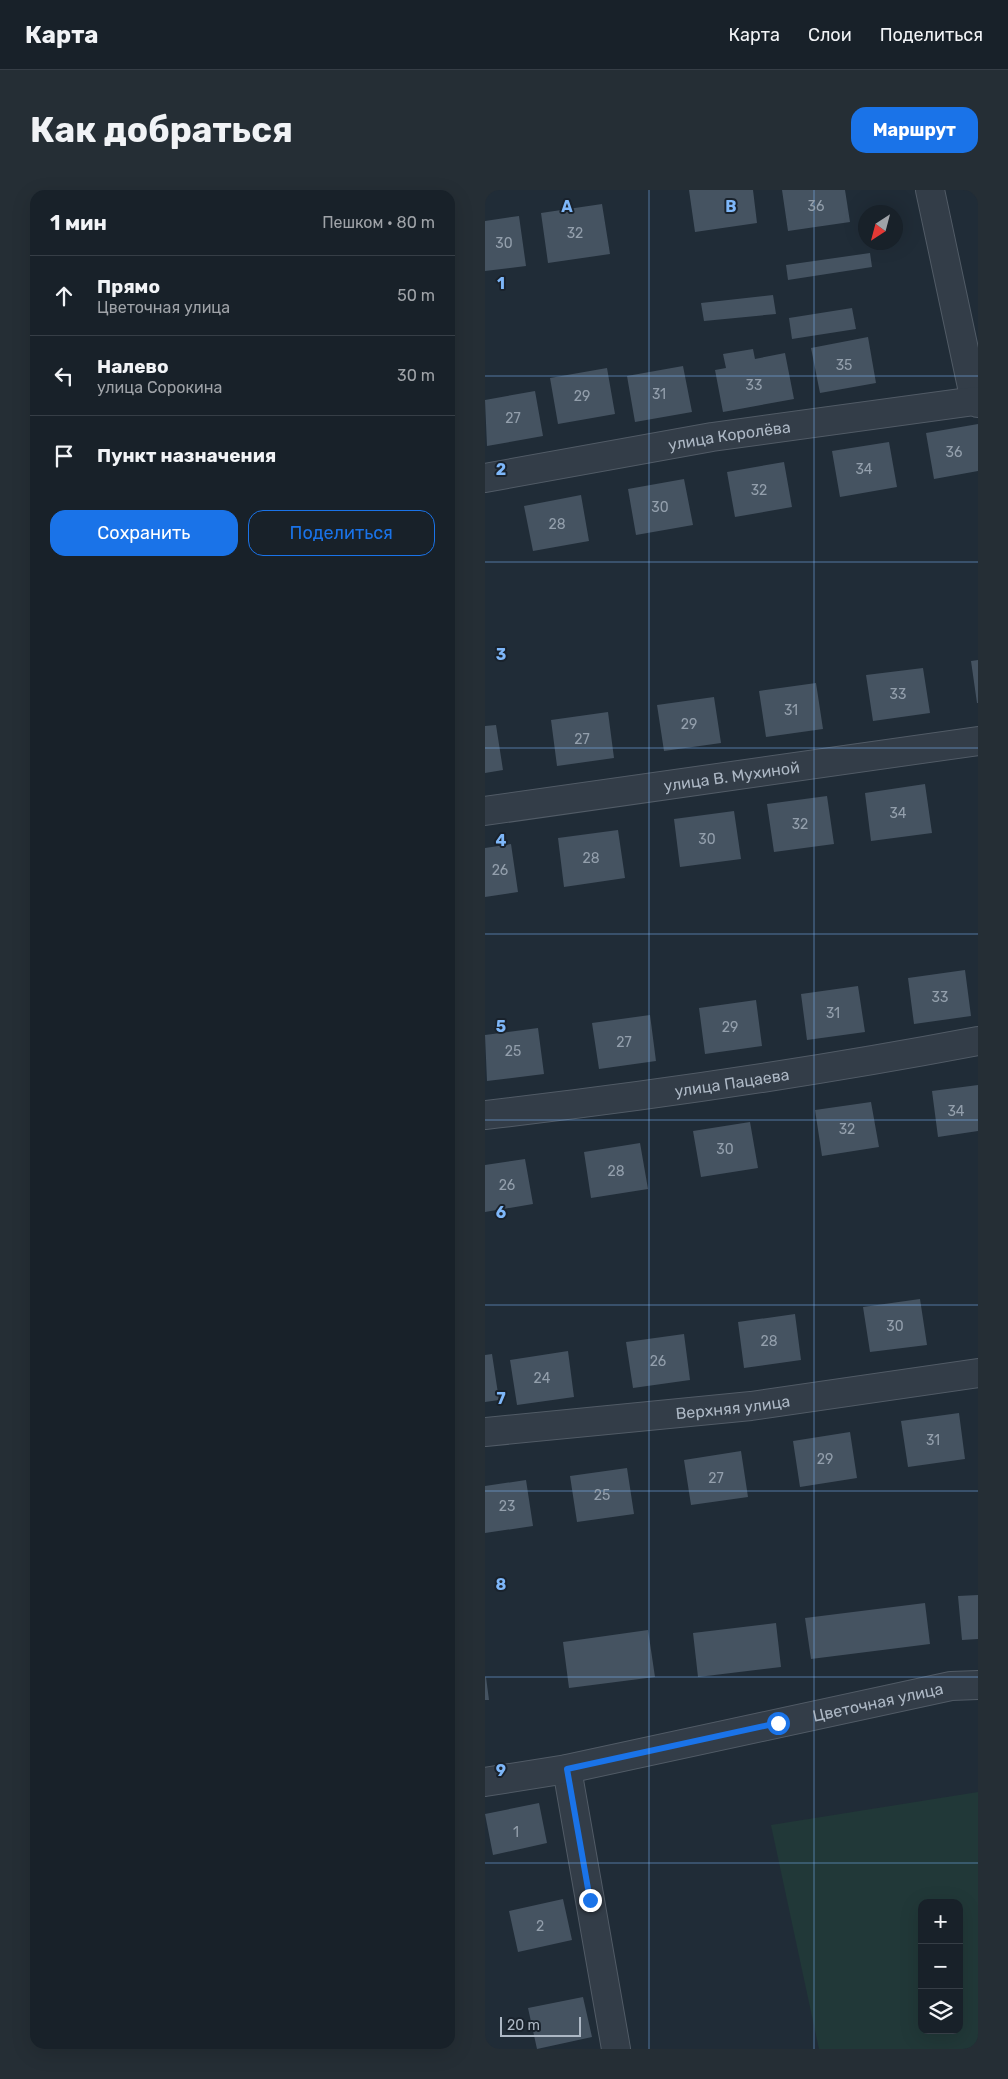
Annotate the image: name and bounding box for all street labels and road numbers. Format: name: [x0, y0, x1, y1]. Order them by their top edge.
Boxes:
street label: улица Королёва: [667, 417, 792, 454]
street label: улица В. Мухиной: [662, 757, 801, 795]
street label: улица Пацаева: [673, 1064, 791, 1100]
street label: Верхняя улица: [675, 1391, 791, 1423]
street label: Цветочная улица: [811, 1678, 945, 1725]

